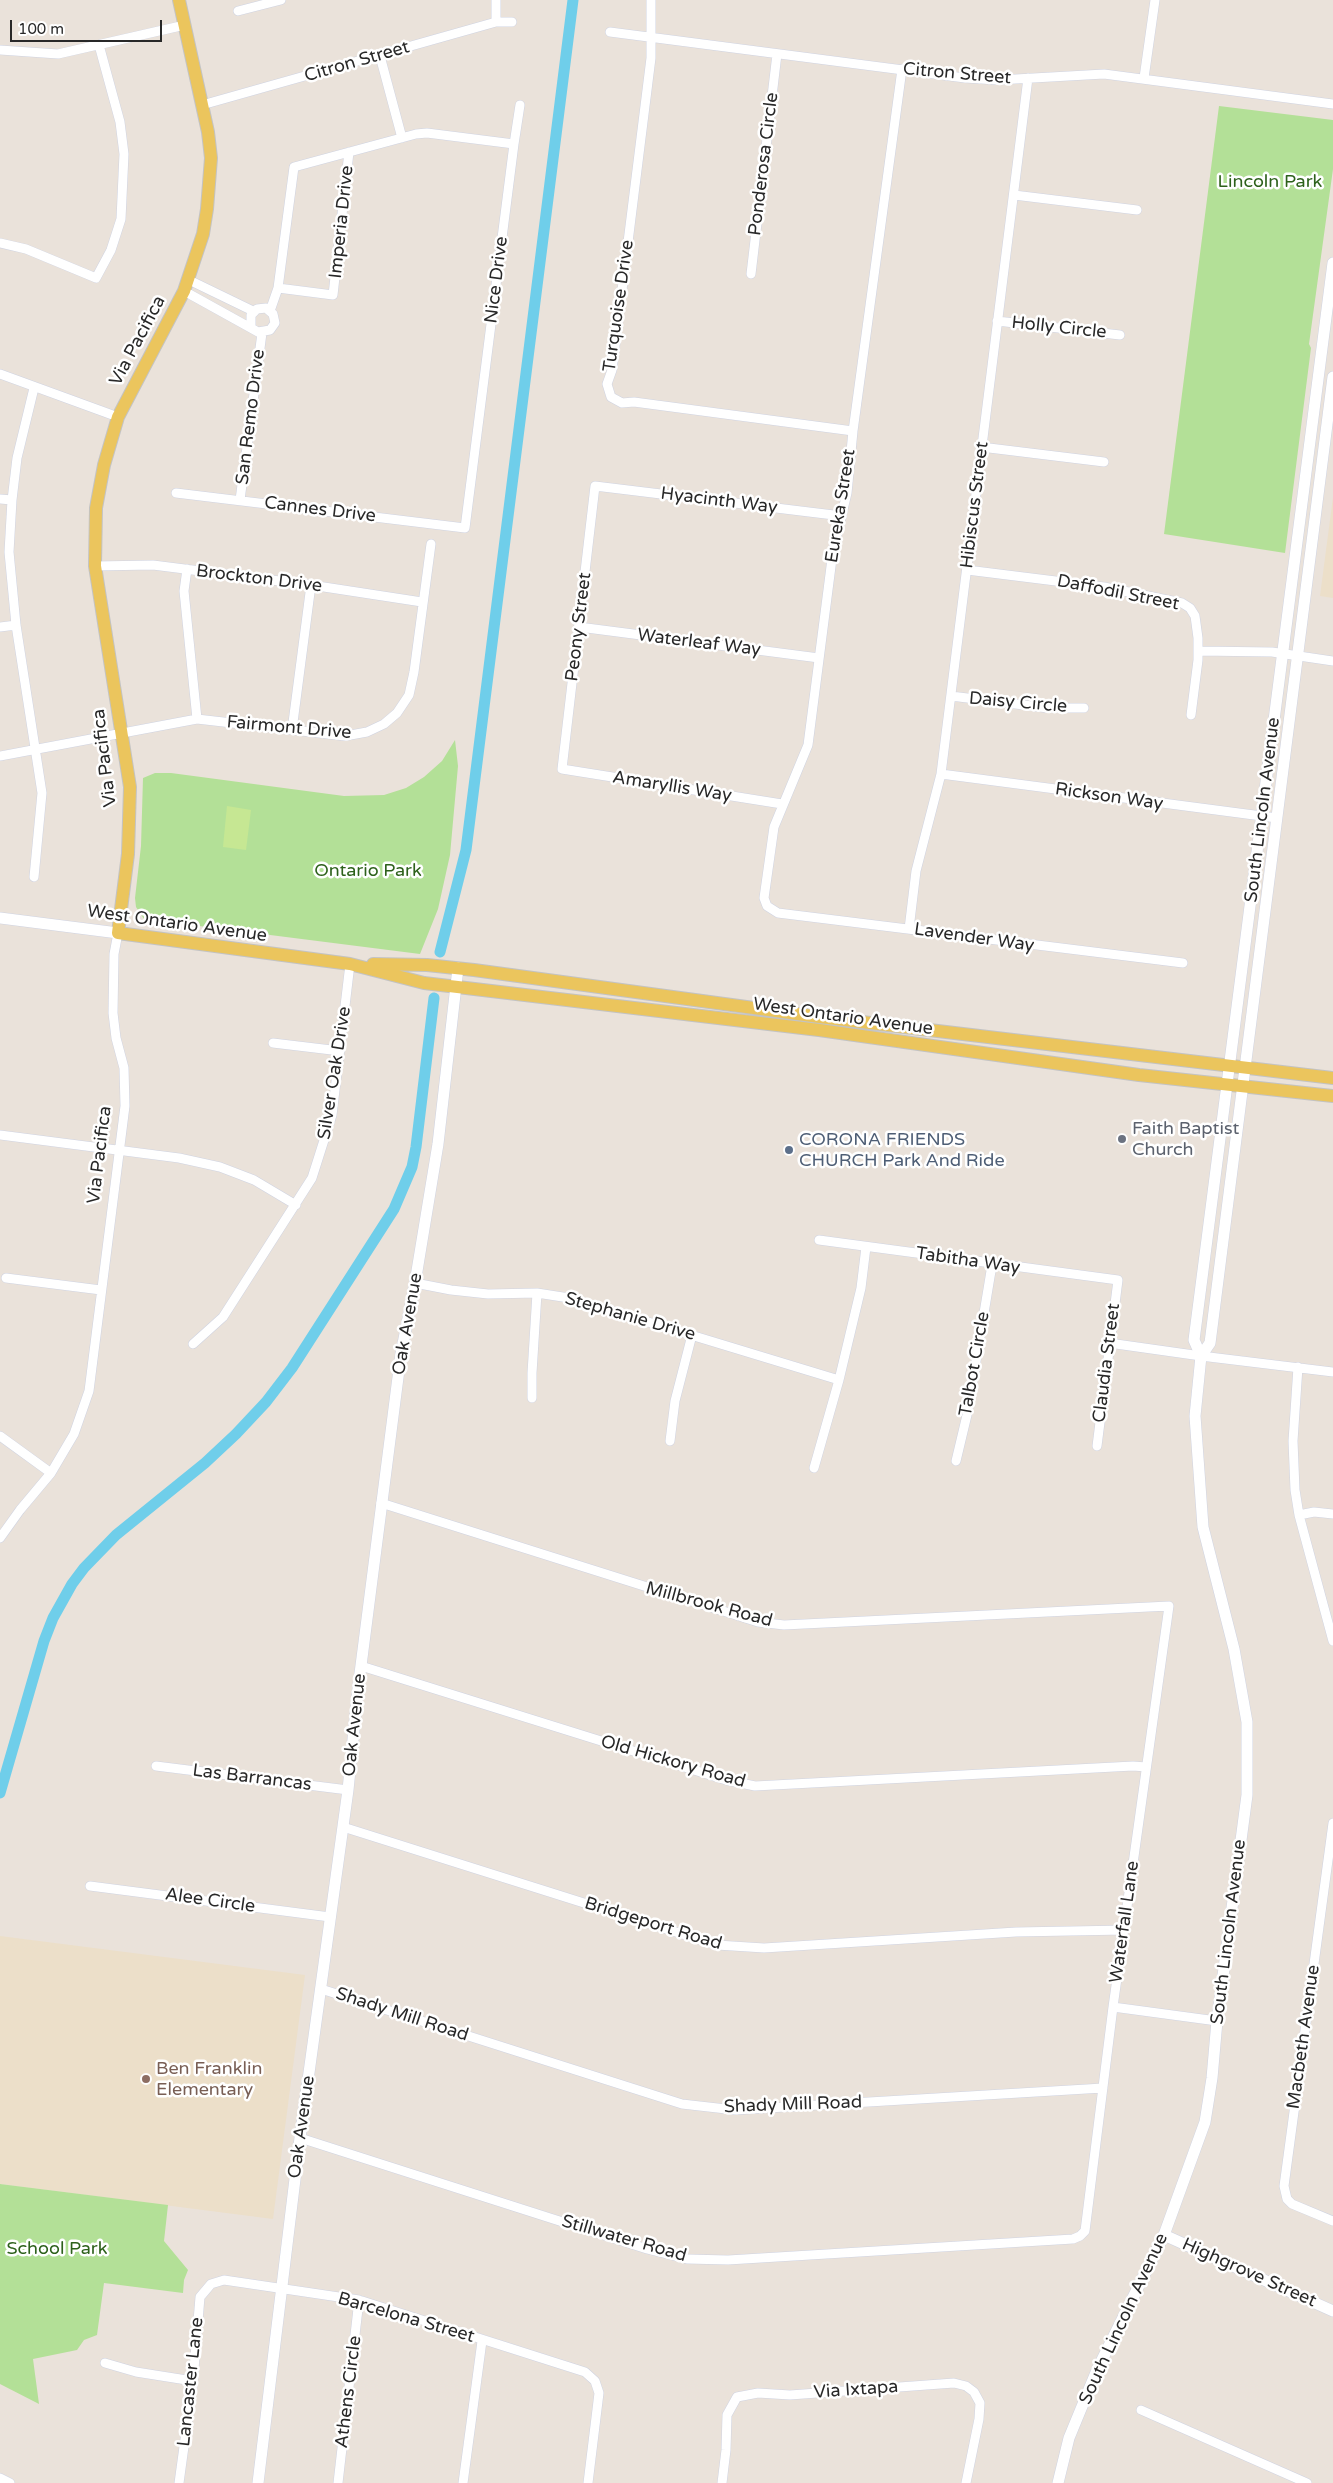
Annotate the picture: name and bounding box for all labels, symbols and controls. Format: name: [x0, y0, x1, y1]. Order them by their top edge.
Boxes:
scale bar: [12, 10, 165, 42]
text: 100 m: [18, 20, 64, 38]
street label: Citron Street: [302, 37, 412, 87]
street label: Citron Street: [902, 59, 1012, 89]
street label: Ponderosa Circle: [744, 91, 784, 237]
street label: Imperia Drive: [325, 164, 359, 280]
park label: Lincoln Park: [1218, 171, 1322, 193]
street label: Nice Drive: [481, 235, 513, 325]
street label: Turquoise Drive: [599, 239, 639, 373]
street label: Via Pacifica: [105, 292, 171, 390]
street label: Holly Circle: [1010, 312, 1108, 344]
street label: San Remo Drive: [232, 348, 270, 486]
street label: Hibiscus Street: [956, 440, 994, 570]
street label: Eureka Street: [821, 448, 861, 564]
street label: Hyacinth Way: [659, 483, 779, 519]
street label: Cannes Drive: [263, 492, 377, 528]
street label: Brockton Drive: [195, 561, 323, 597]
street label: Peony Street: [562, 571, 596, 683]
street label: Daffodil Street: [1055, 571, 1181, 615]
street label: Waterleaf Way: [636, 625, 762, 661]
street label: Daisy Circle: [968, 688, 1068, 718]
street label: Via Pacifica: [88, 708, 122, 808]
street label: Fairmont Drive: [226, 712, 352, 744]
street label: South Lincoln Avenue: [1241, 716, 1285, 904]
street label: Amaryllis Way: [611, 767, 733, 807]
street label: Rickson Way: [1054, 779, 1164, 815]
park label: Ontario Park: [314, 860, 422, 882]
street label: West Ontario Avenue: [86, 901, 268, 947]
street label: Lavender Way: [913, 919, 1035, 957]
street label: West Ontario Avenue: [752, 994, 934, 1040]
street label: Silver Oak Drive: [314, 1005, 356, 1141]
street label: Via Pacifica: [83, 1105, 117, 1205]
place label: Faith Baptist Church: [1132, 1118, 1239, 1160]
place label: CORONA FRIENDS CHURCH Park And Ride: [799, 1129, 1005, 1172]
marker: Faith Baptist Church: [1116, 1133, 1128, 1145]
marker: CORONA FRIENDS CHURCH Park And Ride: [783, 1144, 795, 1156]
street label: Tabitha Way: [914, 1243, 1022, 1279]
street label: Oak Avenue: [388, 1271, 428, 1377]
street label: Stephanie Drive: [562, 1288, 698, 1346]
street label: Claudia Street: [1089, 1302, 1125, 1424]
street label: Talbot Circle: [955, 1310, 995, 1418]
street label: Millbrook Road: [643, 1578, 775, 1632]
street label: Oak Avenue: [339, 1672, 371, 1778]
street label: Old Hickory Road: [598, 1731, 748, 1793]
street label: Las Barrancas: [191, 1760, 313, 1796]
street label: South Lincoln Avenue: [1207, 1838, 1251, 2026]
street label: Waterfall Lane: [1106, 1860, 1144, 1984]
street label: Alee Circle: [164, 1884, 256, 1918]
street label: Bridgeport Road: [582, 1893, 724, 1955]
street label: Macbeth Avenue: [1283, 1963, 1325, 2111]
street label: Shady Mill Road: [333, 1983, 471, 2047]
place label: Ben Franklin Elementary: [156, 2058, 262, 2100]
marker: Ben Franklin Elementary: [140, 2073, 152, 2085]
street label: Oak Avenue: [284, 2074, 320, 2180]
street label: Shady Mill Road: [724, 2092, 862, 2118]
street label: Stillwater Road: [559, 2211, 689, 2267]
street label: South Lincoln Avenue: [1075, 2230, 1173, 2408]
street label: Highgrove Street: [1178, 2234, 1320, 2312]
park label: School Park: [6, 2238, 108, 2260]
street label: Barcelona Street: [335, 2288, 477, 2348]
street label: Lancaster Lane: [173, 2316, 209, 2448]
street label: Athens Circle: [331, 2335, 367, 2449]
street label: Via Ixtapa: [813, 2376, 899, 2404]

